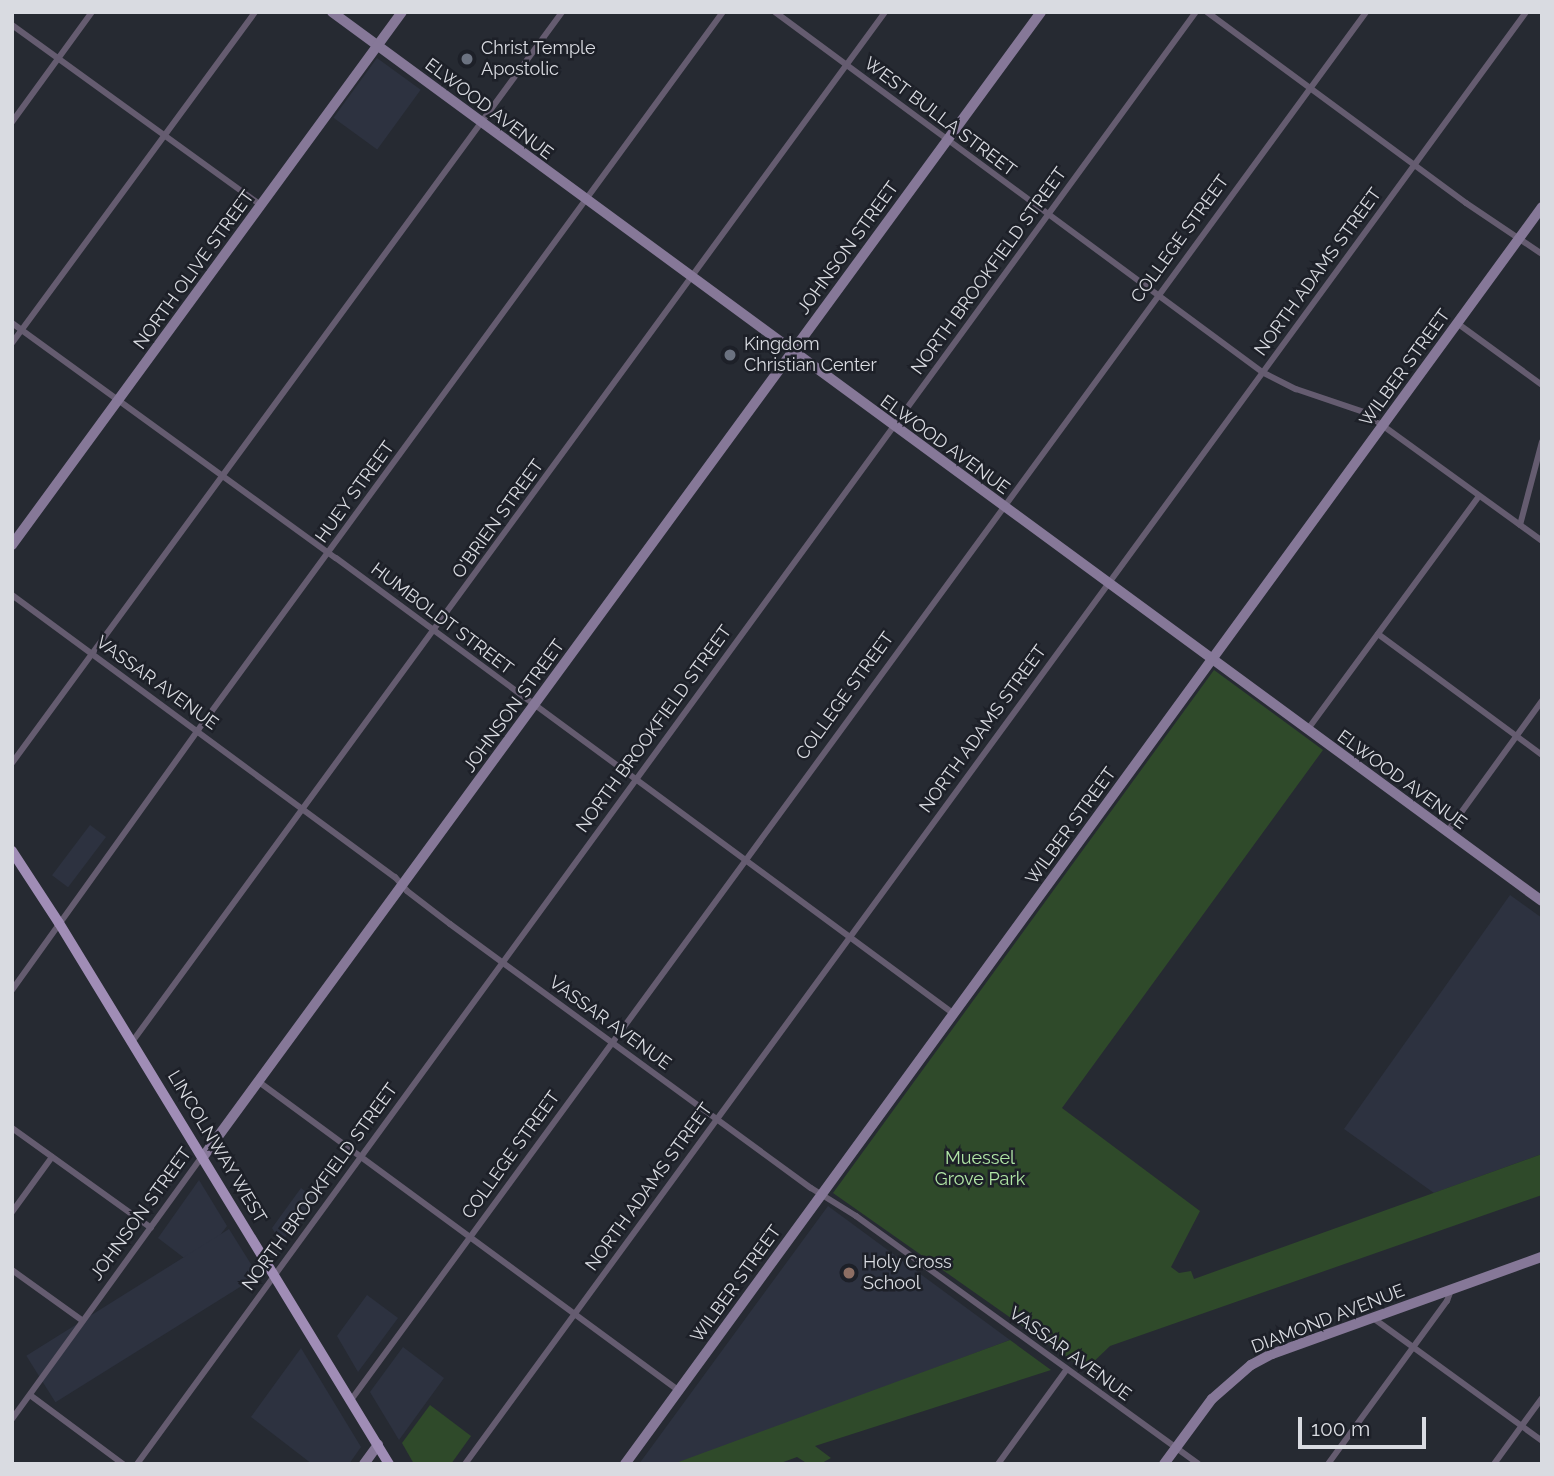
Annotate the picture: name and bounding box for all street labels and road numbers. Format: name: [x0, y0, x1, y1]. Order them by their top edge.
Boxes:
street label: WEST BULLA STREET: [859, 52, 1021, 182]
street label: ELWOOD AVENUE: [421, 54, 557, 164]
street label: NORTH BROOKFIELD STREET: [907, 163, 1071, 379]
street label: COLLEGE STREET: [1126, 171, 1234, 307]
street label: JOHNSON STREET: [793, 177, 903, 319]
street label: NORTH ADAMS STREET: [1250, 184, 1386, 360]
street label: NORTH OLIVE STREET: [129, 187, 259, 353]
street label: WILBER STREET: [1355, 305, 1455, 431]
street label: ELWOOD AVENUE: [876, 391, 1014, 499]
street label: HUEY STREET: [311, 437, 399, 547]
street label: O'BRIEN STREET: [448, 456, 548, 582]
street label: HUMBOLDT STREET: [366, 558, 518, 680]
street label: NORTH BROOKFIELD STREET: [572, 621, 736, 837]
street label: COLLEGE STREET: [791, 628, 899, 764]
street label: VASSAR AVENUE: [92, 631, 222, 735]
street label: JOHNSON STREET: [459, 635, 569, 777]
street label: NORTH ADAMS STREET: [915, 641, 1051, 817]
street label: ELWOOD AVENUE: [1333, 726, 1471, 834]
street label: WILBER STREET: [1021, 763, 1121, 889]
street label: VASSAR AVENUE: [545, 971, 675, 1075]
street label: LINCOLNWAY WEST: [163, 1066, 271, 1228]
street label: NORTH BROOKFIELD STREET: [238, 1079, 402, 1295]
street label: COLLEGE STREET: [457, 1087, 565, 1223]
street label: NORTH ADAMS STREET: [581, 1099, 717, 1275]
street label: JOHNSON STREET: [86, 1143, 196, 1285]
street label: WILBER STREET: [686, 1221, 786, 1347]
street label: DIAMOND AVENUE: [1248, 1280, 1408, 1358]
street label: VASSAR AVENUE: [1005, 1302, 1135, 1406]

